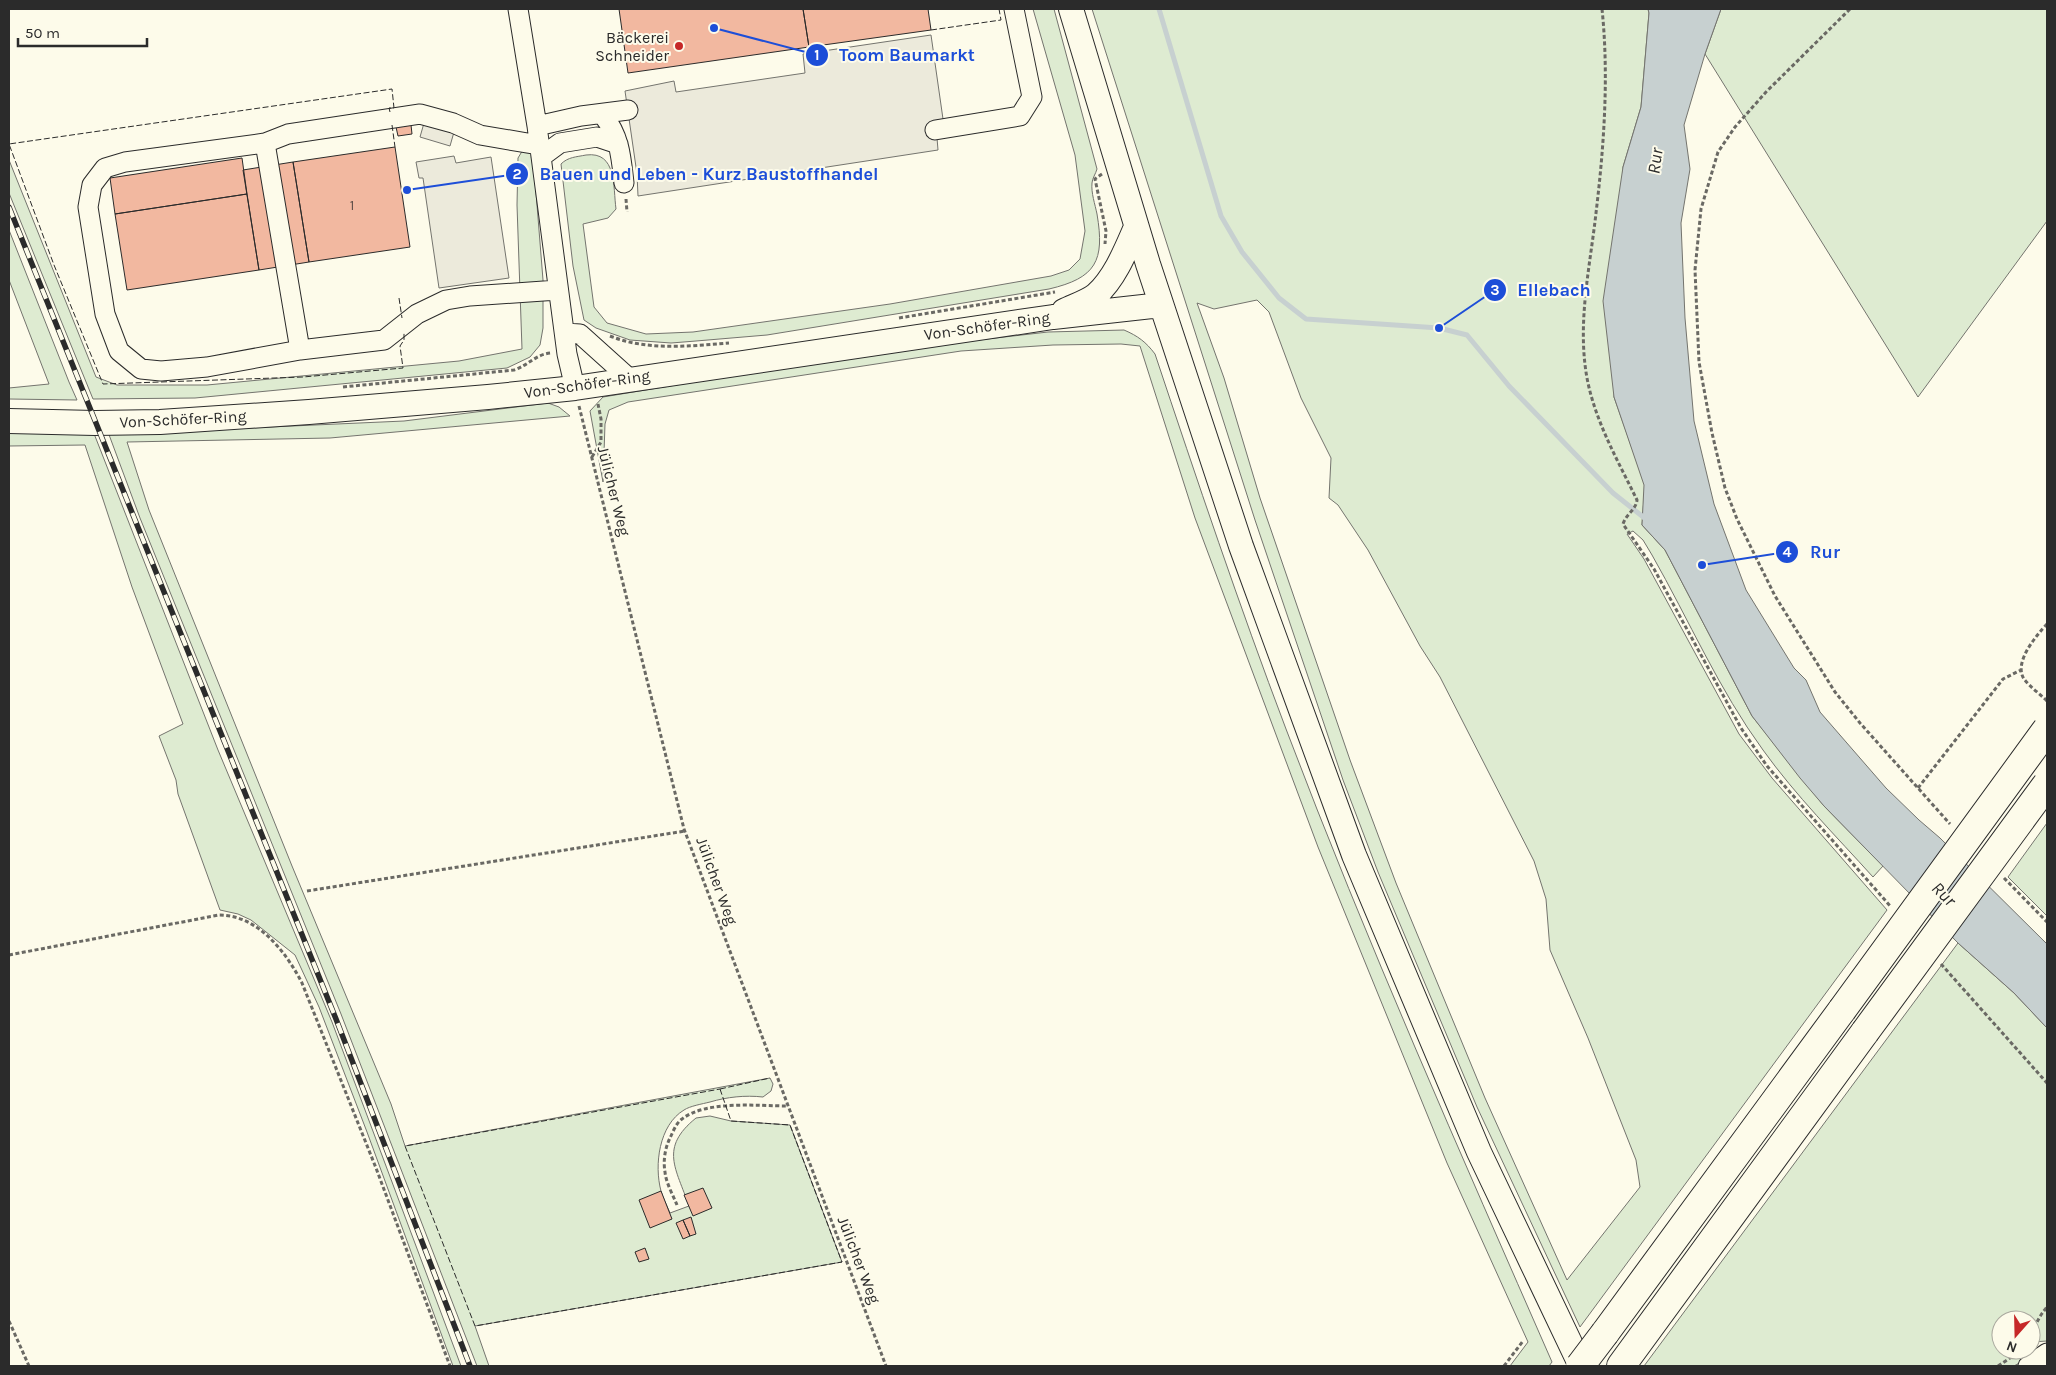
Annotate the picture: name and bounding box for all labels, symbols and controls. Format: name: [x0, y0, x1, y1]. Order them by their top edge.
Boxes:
scale bar: [18, 15, 146, 47]
text: 50 m: [25, 24, 60, 42]
place label: Bäckerei Schneider: [595, 28, 669, 65]
callout: Toom Baumarkt: [804, 38, 985, 71]
marker: Bäckerei Schneider: [673, 40, 685, 52]
text: Toom Baumarkt: [839, 44, 975, 66]
text: 1: [814, 46, 820, 64]
water label: Rur: [1642, 146, 1668, 175]
callout: Bauen und Leben - Kurz Baustoffhandel: [505, 157, 889, 190]
text: Bauen und Leben - Kurz Baustoffhandel: [539, 163, 879, 185]
text: 2: [512, 165, 522, 183]
house number: 1: [350, 197, 354, 214]
callout: Ellebach: [1483, 273, 1601, 306]
text: Ellebach: [1517, 279, 1591, 301]
text: 3: [1490, 281, 1500, 299]
street label: Von-Schöfer-Ring: [923, 308, 1051, 344]
street label: Von-Schöfer-Ring: [523, 366, 651, 402]
street label: Von-Schöfer-Ring: [119, 406, 247, 432]
street label: Jülicher Weg: [594, 444, 634, 538]
callout: Rur: [1775, 535, 1850, 568]
text: Rur: [1810, 541, 1840, 563]
text: 4: [1783, 543, 1792, 561]
street label: Jülicher Weg: [692, 834, 742, 928]
water label: Rur: [1927, 877, 1962, 912]
street label: Jülicher Weg: [834, 1214, 884, 1306]
north arrow: [1991, 1310, 2041, 1360]
text: N: [2004, 1337, 2019, 1356]

